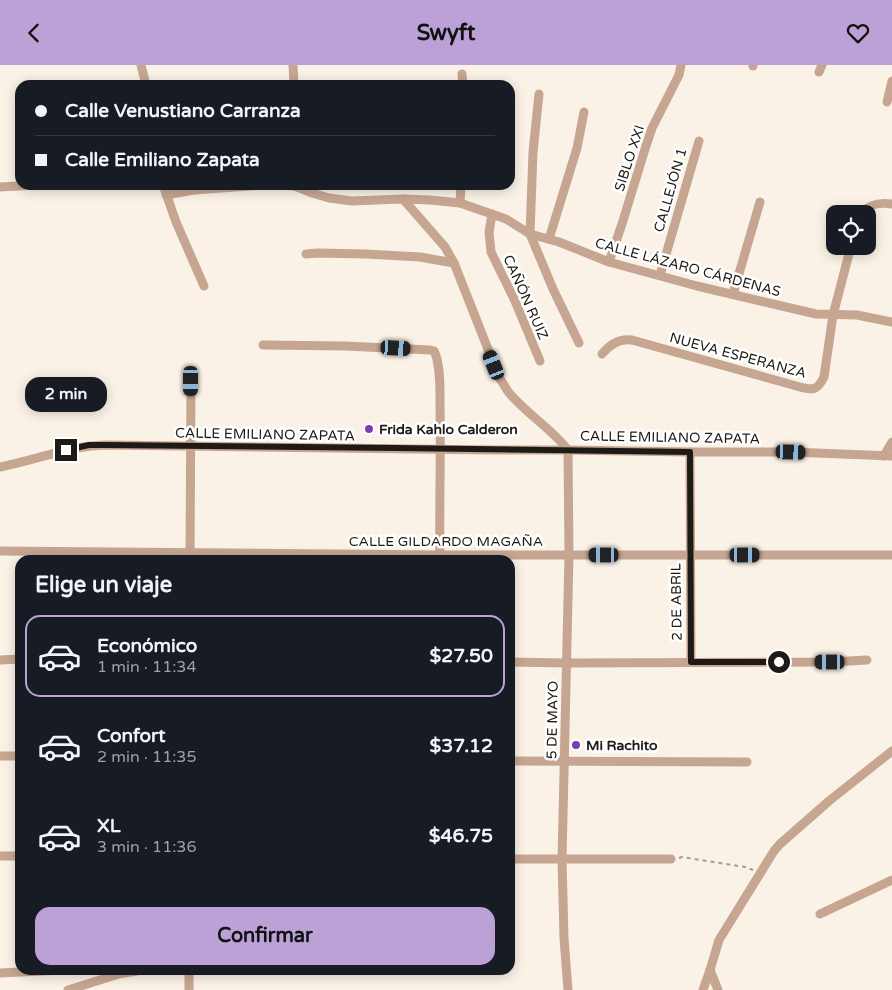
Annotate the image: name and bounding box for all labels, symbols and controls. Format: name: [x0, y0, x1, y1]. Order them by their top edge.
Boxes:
icon: back: [20, 19, 48, 47]
icon: heart: [844, 19, 872, 47]
text: Swyft: [417, 20, 475, 46]
text: Calle Venustiano Carranza: [65, 100, 301, 122]
street label: SIBLO XXI: [611, 123, 648, 193]
street label: CALLEJÓN 1: [650, 146, 691, 234]
text: Calle Emiliano Zapata: [65, 149, 260, 171]
map controls: [826, 205, 876, 255]
button: locate: [826, 205, 876, 255]
street label: CALLE LÁZARO CÁRDENAS: [593, 235, 783, 301]
street label: CAÑÓN RUIZ: [499, 252, 552, 342]
street label: NUEVA ESPERANZA: [668, 329, 808, 382]
car: [380, 340, 411, 356]
car: [481, 348, 506, 382]
car: [183, 366, 198, 396]
callout: 2 min: [25, 377, 107, 413]
text: 2 min: [45, 384, 87, 404]
place label: Frida Kahlo Calderon: [379, 421, 518, 438]
marker: Frida Kahlo Calderon: [363, 423, 375, 435]
street label: CALLE EMILIANO ZAPATA: [175, 424, 355, 445]
street label: CALLE EMILIANO ZAPATA: [580, 427, 760, 448]
route end: [55, 439, 77, 461]
car: [775, 444, 806, 460]
street label: CALLE GILDARDO MAGAÑA: [349, 533, 543, 550]
car: [589, 548, 619, 563]
car: [730, 548, 760, 563]
street label: 2 DE ABRIL: [667, 563, 686, 641]
text: Elige un viaje: [35, 572, 172, 598]
icon: car: [37, 634, 82, 679]
text: Económico: [97, 635, 197, 657]
text: $27.50: [430, 645, 493, 667]
route start: [768, 651, 790, 673]
car: [815, 655, 845, 670]
text: 1 min · 11:34: [97, 657, 196, 677]
street label: 5 DE MAYO: [543, 681, 562, 759]
icon: car: [37, 724, 82, 769]
text: Confort: [97, 725, 166, 747]
text: $37.12: [430, 735, 493, 757]
place label: Mi Rachito: [586, 737, 658, 754]
marker: Mi Rachito: [570, 739, 582, 751]
text: 2 min · 11:35: [97, 747, 196, 767]
icon: car: [37, 814, 82, 859]
text: XL: [97, 815, 121, 837]
text: $46.75: [429, 825, 493, 847]
text: 3 min · 11:36: [97, 837, 196, 857]
button: Confirmar: [35, 907, 495, 965]

